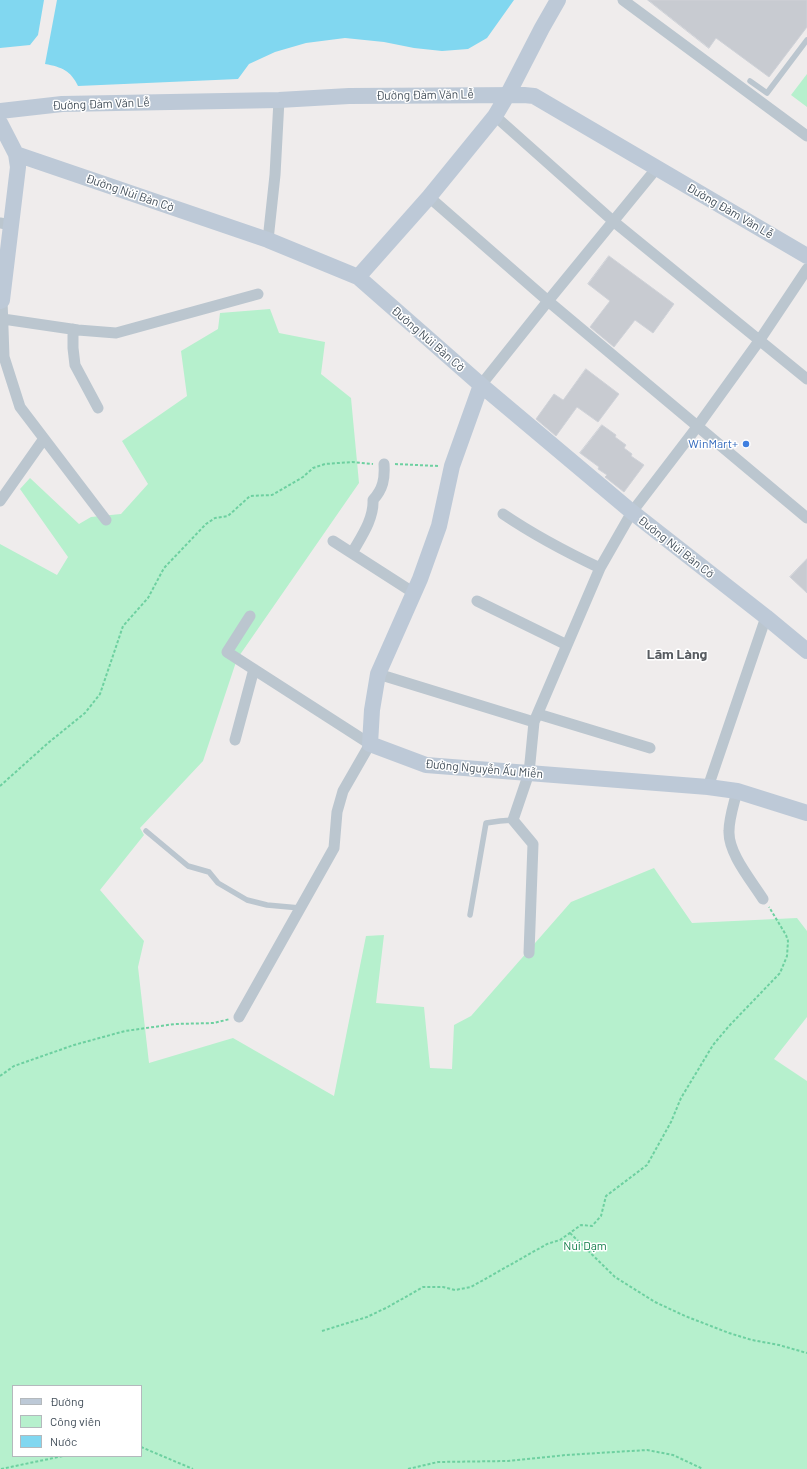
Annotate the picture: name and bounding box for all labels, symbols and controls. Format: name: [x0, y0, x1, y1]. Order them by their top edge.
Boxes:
street label: Đường Đàm Văn Lễ: [376, 87, 474, 103]
street label: Đường Đàm Văn Lễ: [52, 95, 150, 113]
street label: Đường Núi Bàn Cờ: [84, 171, 176, 215]
street label: Đường Đàm Văn Lễ: [684, 180, 776, 242]
street label: Đường Núi Bàn Cờ: [388, 303, 468, 375]
place label: WinMart+: [688, 437, 738, 451]
marker: WinMart+: [741, 439, 751, 449]
street label: Đường Núi Bàn Cờ: [635, 513, 717, 581]
district label: Lãm Làng: [647, 646, 707, 662]
street label: Đường Nguyễn Ấu Miễn: [424, 757, 544, 781]
park label: Núi Dạm: [563, 1239, 607, 1253]
legend: [12, 1385, 142, 1457]
text: Đường: [50, 1394, 84, 1408]
text: Công viên: [50, 1414, 101, 1428]
text: Nước: [50, 1434, 77, 1448]

